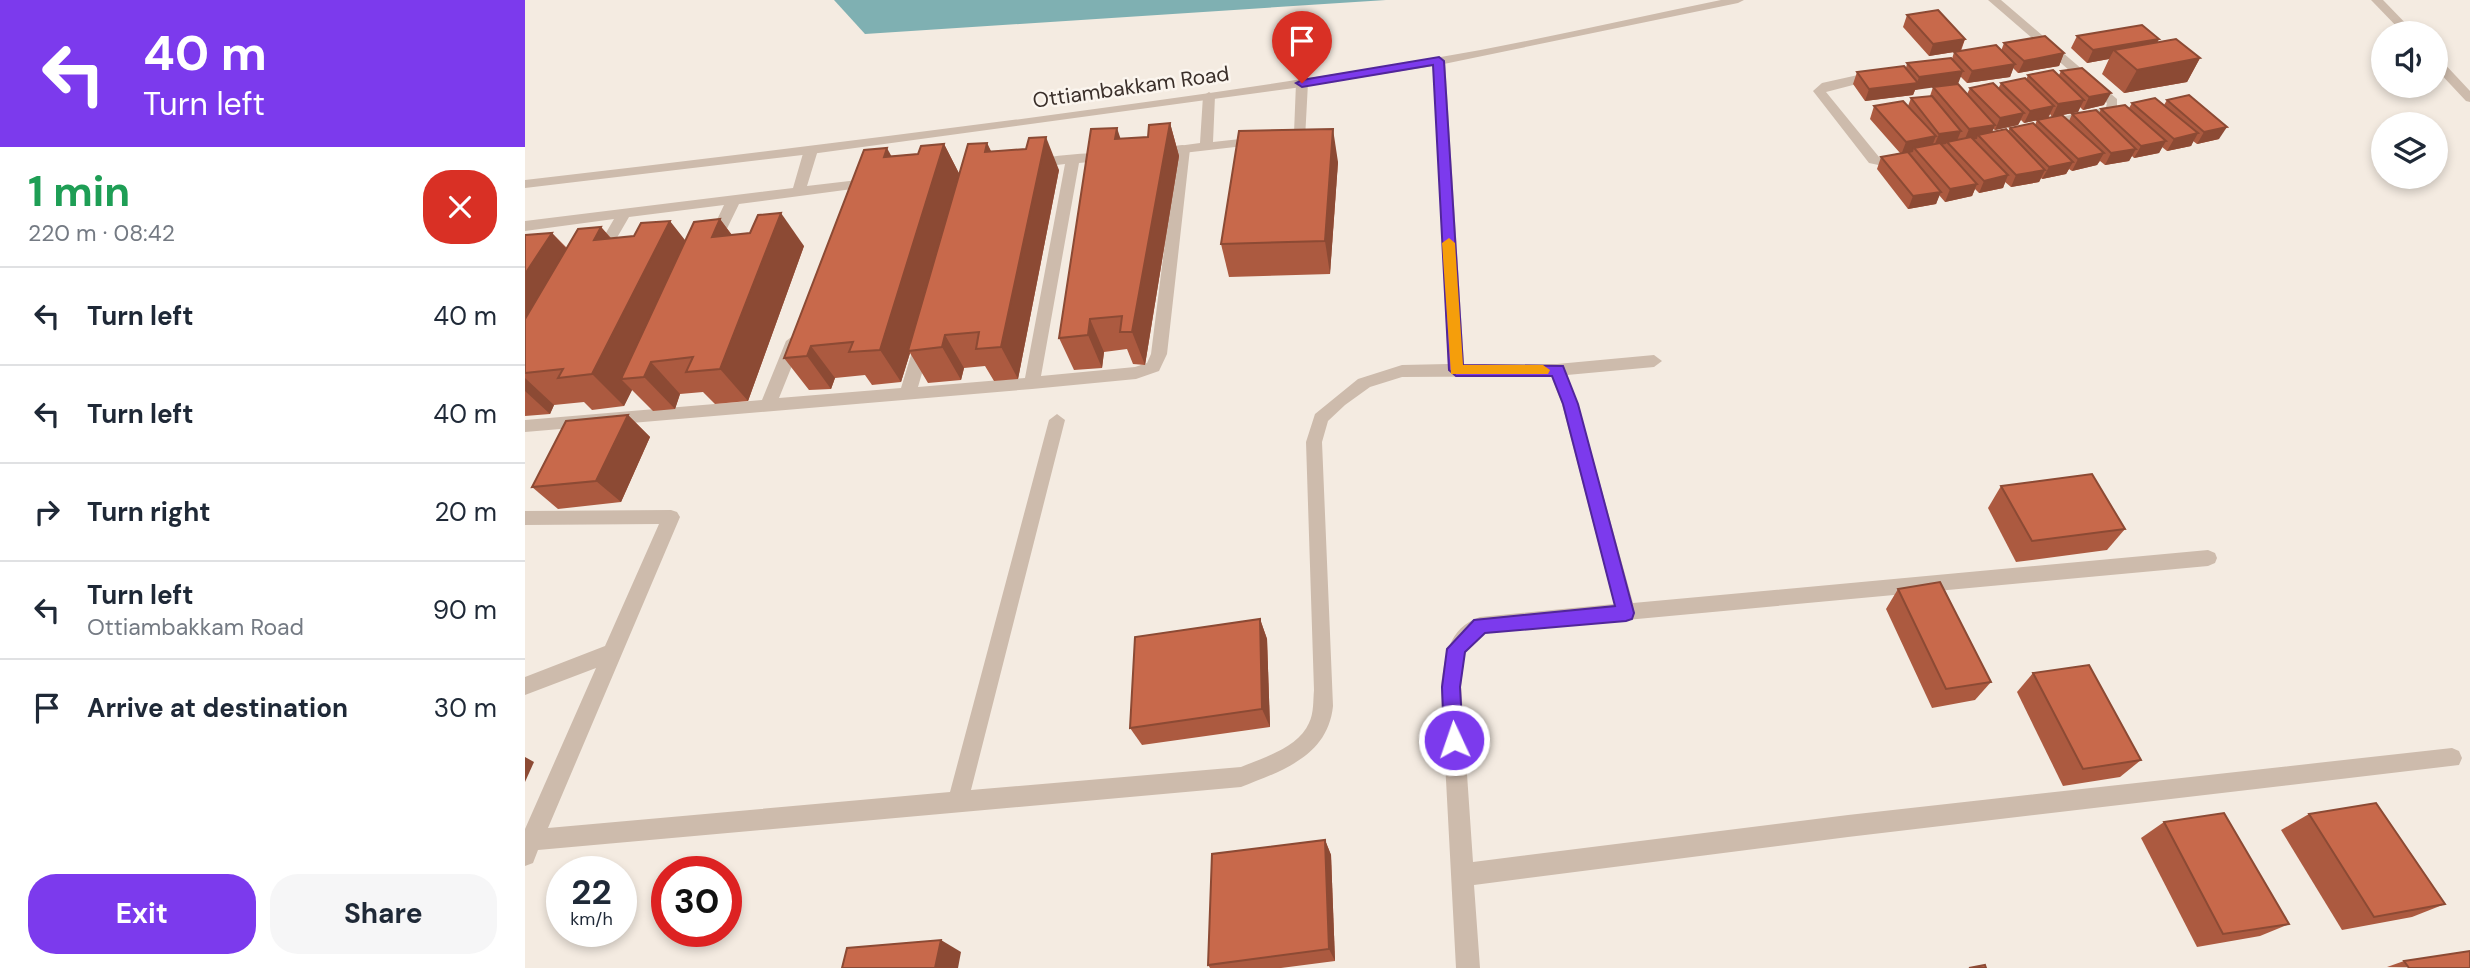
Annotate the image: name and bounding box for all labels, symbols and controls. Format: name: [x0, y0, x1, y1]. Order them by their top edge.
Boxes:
pin: [1272, 11, 1332, 83]
text: 40 m: [143, 21, 267, 85]
map controls: [2371, 21, 2448, 189]
button: sound: [2371, 21, 2448, 98]
icon: arrive: [1283, 22, 1321, 60]
icon: left: [28, 28, 119, 119]
street label: Ottiambakkam Road: [1031, 59, 1231, 115]
text: Turn left: [143, 83, 265, 125]
button: layers: [2371, 112, 2448, 189]
text: 1 min: [28, 164, 130, 219]
button: close: [423, 170, 497, 244]
text: 220 m · 08:42: [28, 218, 175, 248]
icon: left: [28, 297, 66, 335]
text: Turn left: [87, 299, 194, 333]
text: 40 m: [433, 299, 497, 333]
icon: left: [28, 395, 66, 433]
text: Turn left: [87, 397, 194, 431]
text: 40 m: [433, 397, 497, 431]
icon: right: [28, 493, 66, 531]
text: Turn right: [87, 495, 211, 529]
text: 20 m: [434, 495, 497, 529]
text: Turn left: [87, 578, 194, 612]
icon: left: [28, 591, 66, 629]
text: 90 m: [433, 593, 497, 627]
text: Ottiambakkam Road: [87, 612, 304, 642]
icon: arrive: [28, 689, 66, 727]
text: Arrive at destination: [87, 691, 348, 725]
text: 30 m: [434, 691, 497, 725]
position arrow: [1417, 703, 1491, 777]
speed limit sign: 30: [651, 856, 742, 947]
text: 22: [571, 869, 612, 915]
button: Exit: [28, 874, 256, 954]
button: Share: [270, 874, 497, 954]
text: km/h: [570, 907, 613, 931]

